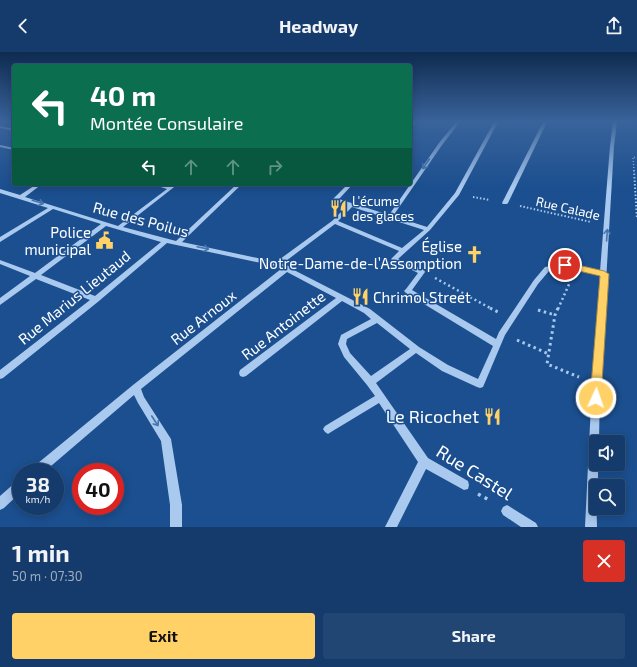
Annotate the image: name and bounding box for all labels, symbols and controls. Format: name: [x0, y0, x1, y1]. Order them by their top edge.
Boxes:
icon: back: [12, 15, 34, 37]
text: Headway: [279, 15, 358, 37]
icon: share: [603, 15, 625, 37]
text: 40 m: [90, 78, 156, 112]
icon: left: [24, 80, 76, 132]
text: Montée Consulaire: [90, 112, 243, 134]
icon: left: [138, 156, 160, 178]
icon: ahead: [180, 156, 202, 178]
icon: ahead: [222, 156, 244, 178]
icon: right: [264, 156, 286, 178]
one-way arrow: [422, 158, 430, 169]
place label: L'écume des glaces: [352, 193, 414, 224]
street label: Rue Calade: [534, 193, 602, 223]
street label: Rue des Poilus: [91, 198, 191, 240]
restaurant icon: L'écume des glaces: [329, 198, 349, 218]
one-way arrow: [31, 199, 44, 206]
place label: Police municipal: [24, 223, 92, 258]
one-way arrow: [603, 229, 610, 242]
public building icon: Police municipal: [94, 231, 114, 251]
place label: Église Notre-Dame-de-l’Assomption: [259, 237, 462, 272]
one-way arrow: [196, 245, 209, 253]
church icon: Église Notre-Dame-de-l’Assomption: [465, 245, 485, 265]
street label: Rue Marius Lieutaud: [14, 246, 134, 348]
pin: [548, 248, 582, 282]
icon: arrive: [554, 254, 576, 276]
street label: Rue Arnoux: [167, 286, 239, 348]
street label: Rue Antoinette: [238, 287, 328, 363]
restaurant icon: Chrimol Street: [350, 287, 370, 307]
place label: Chrimol Street: [373, 288, 471, 306]
position arrow: [575, 377, 617, 419]
place label: Le Ricochet: [386, 405, 479, 427]
restaurant icon: Le Ricochet: [482, 406, 502, 426]
one-way arrow: [151, 416, 159, 427]
map controls: [589, 435, 625, 515]
button: sound: [589, 435, 625, 471]
street label: Rue Castel: [433, 440, 518, 505]
speed limit sign: 40: [72, 463, 124, 515]
text: 38: [26, 472, 50, 496]
button: search: [589, 479, 625, 515]
text: km/h: [26, 493, 50, 505]
text: 1 min: [12, 538, 70, 567]
button: close: [583, 540, 625, 582]
text: 50 m · 07:30: [12, 568, 83, 584]
button: Exit: [12, 613, 315, 659]
button: Share: [323, 613, 625, 659]

